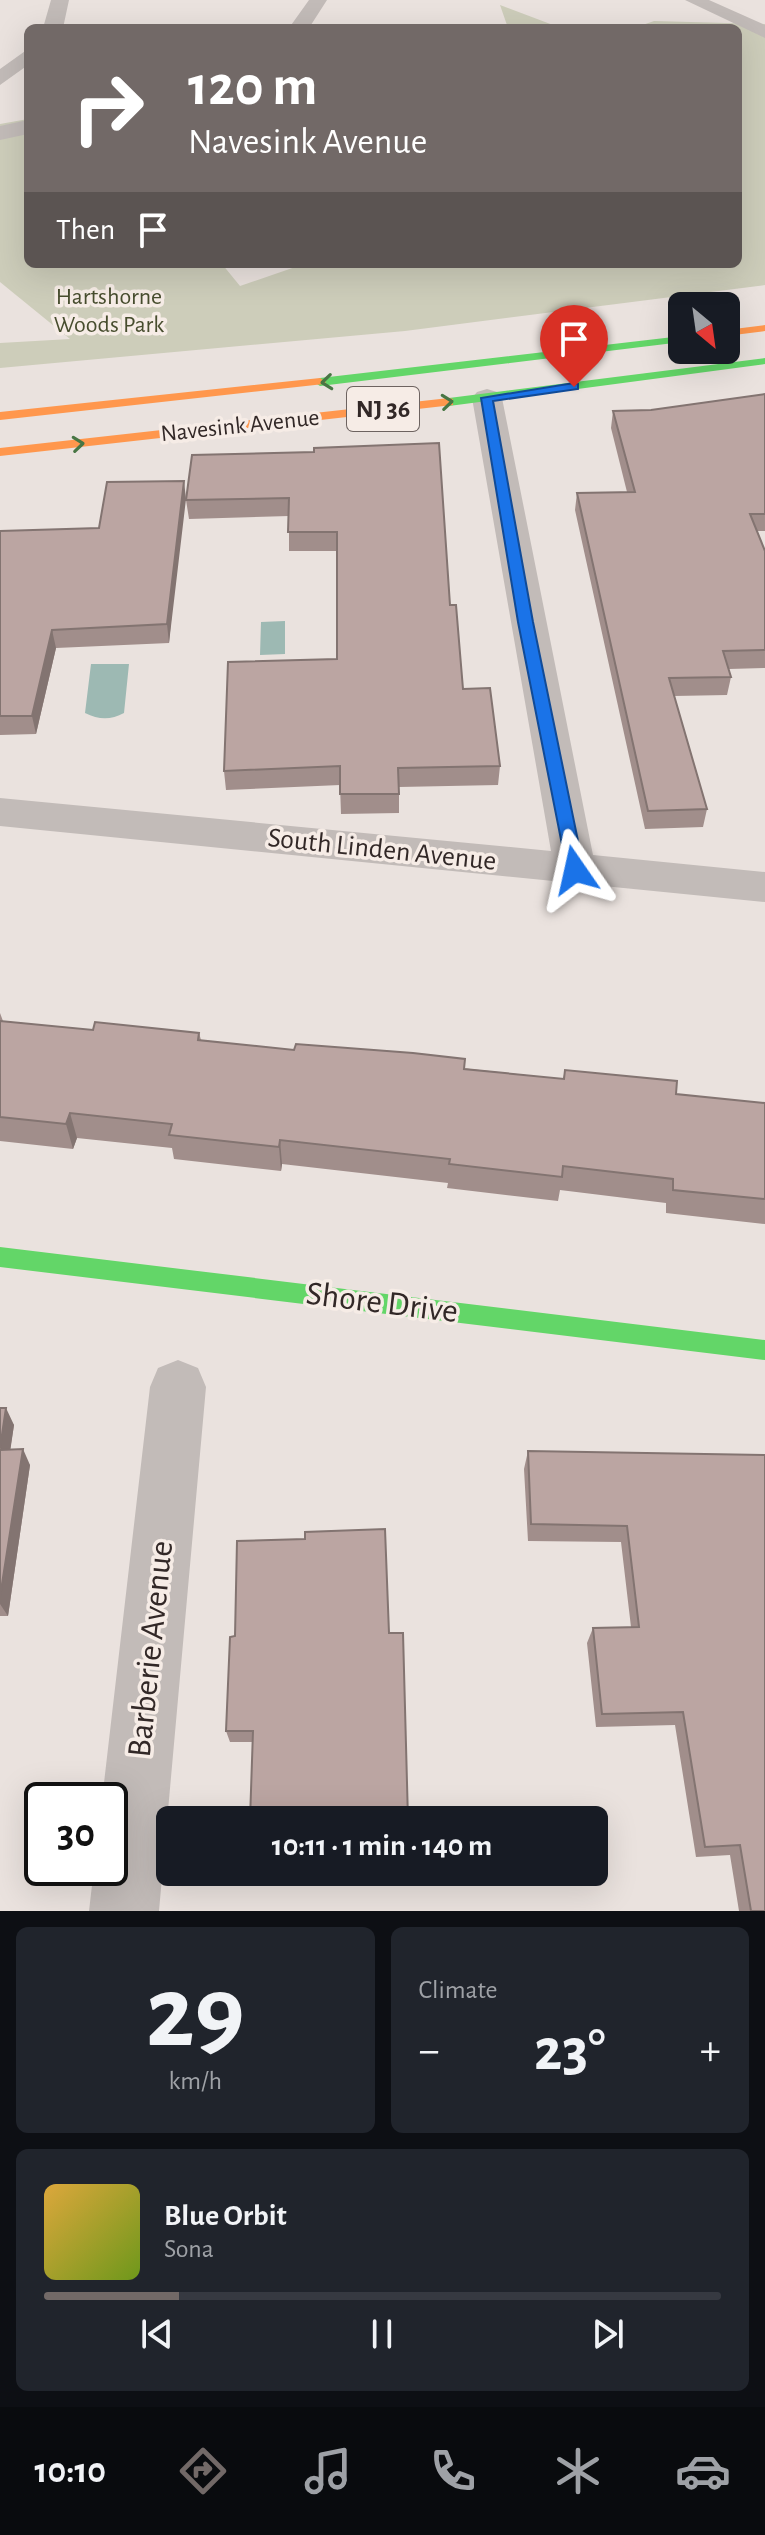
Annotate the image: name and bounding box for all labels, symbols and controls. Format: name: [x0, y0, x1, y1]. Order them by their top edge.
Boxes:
icon: right: [56, 56, 160, 160]
text: 120 m: [188, 59, 317, 115]
text: Navesink Avenue: [188, 124, 427, 160]
icon: arrive: [131, 208, 175, 252]
text: Then: [56, 215, 115, 245]
park label: Hartshorne Woods Park: [54, 285, 164, 337]
north arrow: [668, 292, 740, 364]
map controls: [668, 292, 740, 364]
pin: [540, 305, 608, 387]
icon: arrive: [552, 317, 596, 361]
one-way arrow: [320, 373, 333, 390]
road number: NJ 36: [347, 387, 419, 431]
one-way arrow: [441, 394, 454, 411]
street label: Navesink Avenue: [159, 406, 321, 446]
one-way arrow: [71, 435, 84, 452]
street label: South Linden Avenue: [266, 824, 498, 876]
position arrow: [533, 828, 617, 912]
street label: Shore Drive: [304, 1277, 460, 1329]
street label: Barberie Avenue: [123, 1539, 179, 1759]
speed limit sign: 30: [24, 1782, 128, 1886]
text: 10:11 · 1 min · 140 m: [272, 1831, 492, 1861]
text: 29: [146, 1962, 245, 2066]
text: Climate: [419, 1977, 497, 2003]
text: 23°: [534, 2021, 606, 2081]
text: −: [419, 2029, 440, 2073]
text: +: [700, 2029, 721, 2073]
text: km/h: [168, 2068, 222, 2094]
text: Blue Orbit: [164, 2201, 287, 2231]
text: Sona: [164, 2236, 214, 2262]
icon: previous: [135, 2312, 179, 2356]
icon: pause: [360, 2312, 404, 2356]
icon: next: [586, 2312, 630, 2356]
icon: directions: [175, 2443, 231, 2499]
icon: music: [300, 2443, 356, 2499]
icon: phone: [425, 2443, 481, 2499]
icon: climate: [550, 2443, 606, 2499]
icon: car: [675, 2443, 731, 2499]
text: 10:10: [34, 2453, 106, 2489]

